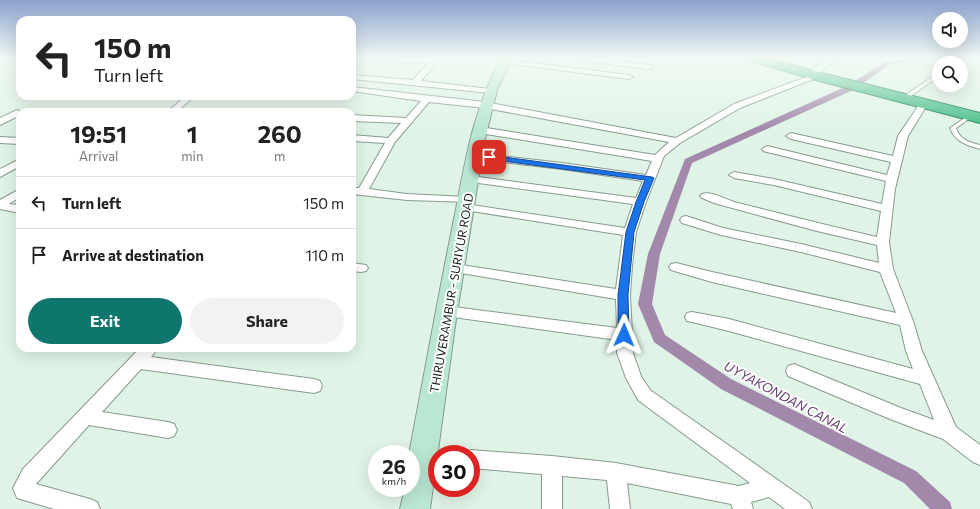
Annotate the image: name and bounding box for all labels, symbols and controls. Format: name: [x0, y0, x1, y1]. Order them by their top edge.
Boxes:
map controls: [932, 12, 968, 92]
button: sound: [932, 12, 968, 48]
text: 150 m: [94, 30, 171, 64]
icon: left: [28, 32, 80, 84]
button: search: [932, 56, 968, 92]
text: Turn left: [94, 64, 163, 86]
text: 19:51: [70, 119, 127, 148]
text: 1: [187, 119, 198, 148]
text: 260: [258, 119, 302, 148]
pin: [472, 140, 506, 174]
icon: arrive: [478, 146, 500, 168]
text: Arrival: [79, 148, 118, 164]
text: min: [181, 148, 203, 164]
text: m: [274, 148, 285, 164]
icon: left: [28, 192, 50, 214]
street label: THIRUVERAMBUR - SURIYUR ROAD: [427, 192, 476, 394]
text: Turn left: [62, 194, 121, 212]
text: 150 m: [303, 194, 344, 212]
icon: arrive: [28, 244, 50, 266]
text: Arrive at destination: [62, 246, 204, 264]
text: 110 m: [305, 246, 344, 264]
button: Exit: [28, 298, 182, 344]
button: Share: [190, 298, 344, 344]
position arrow: [603, 314, 645, 356]
water label: UYYAKONDAN CANAL: [721, 358, 851, 436]
speed limit sign: 30: [428, 445, 480, 497]
text: 26: [382, 454, 406, 478]
text: km/h: [382, 475, 406, 487]

